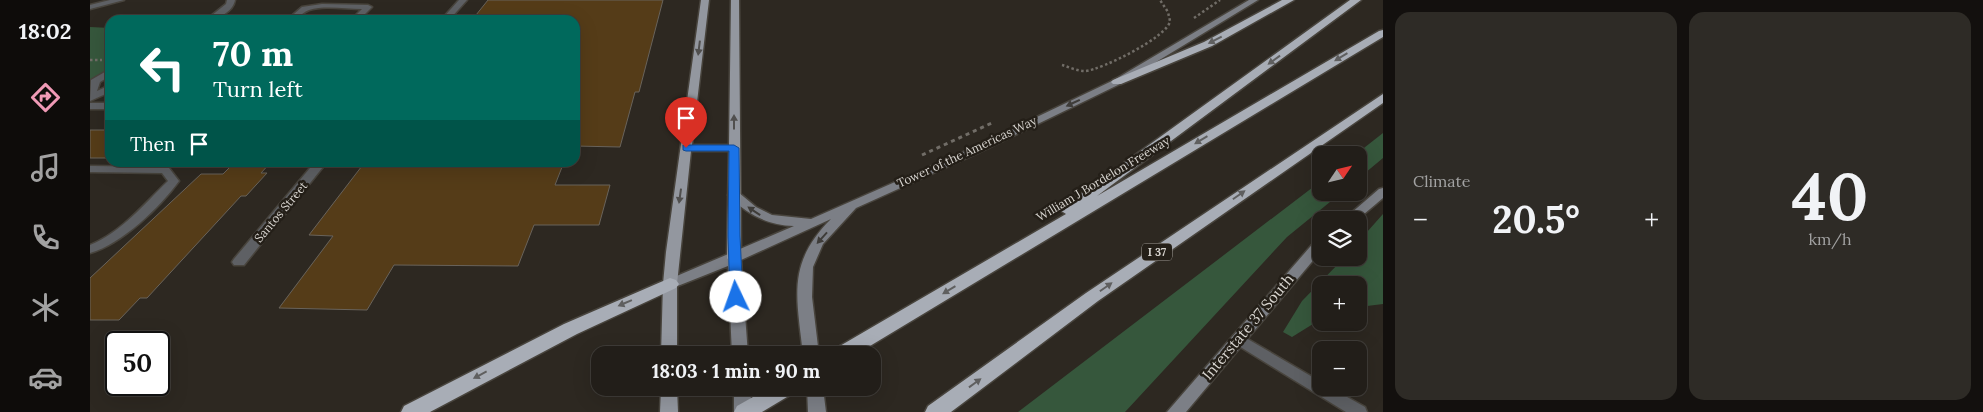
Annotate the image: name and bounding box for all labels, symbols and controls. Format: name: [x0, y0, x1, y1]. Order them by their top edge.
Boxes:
text: 18:02: [19, 17, 71, 45]
text: 70 m: [213, 31, 293, 76]
icon: left: [130, 35, 195, 100]
one-way arrow: [1208, 36, 1222, 44]
one-way arrow: [694, 41, 702, 57]
one-way arrow: [1335, 53, 1348, 62]
one-way arrow: [1267, 55, 1281, 65]
text: Turn left: [213, 75, 303, 103]
icon: directions: [28, 80, 63, 115]
pin: [665, 97, 707, 148]
one-way arrow: [1066, 99, 1080, 107]
icon: arrive: [672, 104, 700, 132]
street label: Tower of the Americas Way: [895, 112, 1040, 191]
one-way arrow: [730, 113, 738, 129]
icon: arrive: [185, 130, 213, 158]
text: Then: [130, 132, 175, 156]
street label: William J Bordelon Freeway: [1033, 132, 1173, 224]
one-way arrow: [1195, 136, 1208, 145]
north arrow: [1312, 146, 1368, 201]
map controls: [1312, 146, 1367, 396]
icon: music: [28, 150, 63, 185]
text: 40: [1792, 155, 1868, 238]
text: Climate: [1413, 171, 1470, 191]
street label: Santos Street: [251, 178, 311, 245]
one-way arrow: [676, 188, 684, 204]
one-way arrow: [1233, 190, 1246, 200]
text: 20.5°: [1492, 195, 1580, 243]
text: −: [1413, 202, 1428, 238]
text: +: [1644, 202, 1659, 238]
one-way arrow: [748, 206, 761, 216]
button: layers: [1312, 211, 1367, 266]
icon: phone: [28, 220, 63, 255]
text: km/h: [1808, 229, 1852, 249]
one-way arrow: [816, 232, 827, 245]
road number: I 37: [1142, 243, 1172, 260]
position arrow: [709, 270, 761, 322]
street label: Interstate 37 South: [1198, 270, 1297, 384]
button: +: [1312, 276, 1367, 331]
one-way arrow: [1099, 282, 1113, 292]
one-way arrow: [943, 285, 956, 294]
icon: climate: [28, 290, 63, 325]
one-way arrow: [618, 299, 632, 307]
speed limit sign: 50: [105, 331, 170, 396]
button: −: [1312, 341, 1367, 396]
text: 18:03 · 1 min · 90 m: [652, 359, 820, 383]
icon: car: [28, 360, 63, 395]
one-way arrow: [473, 371, 486, 380]
one-way arrow: [968, 378, 982, 388]

